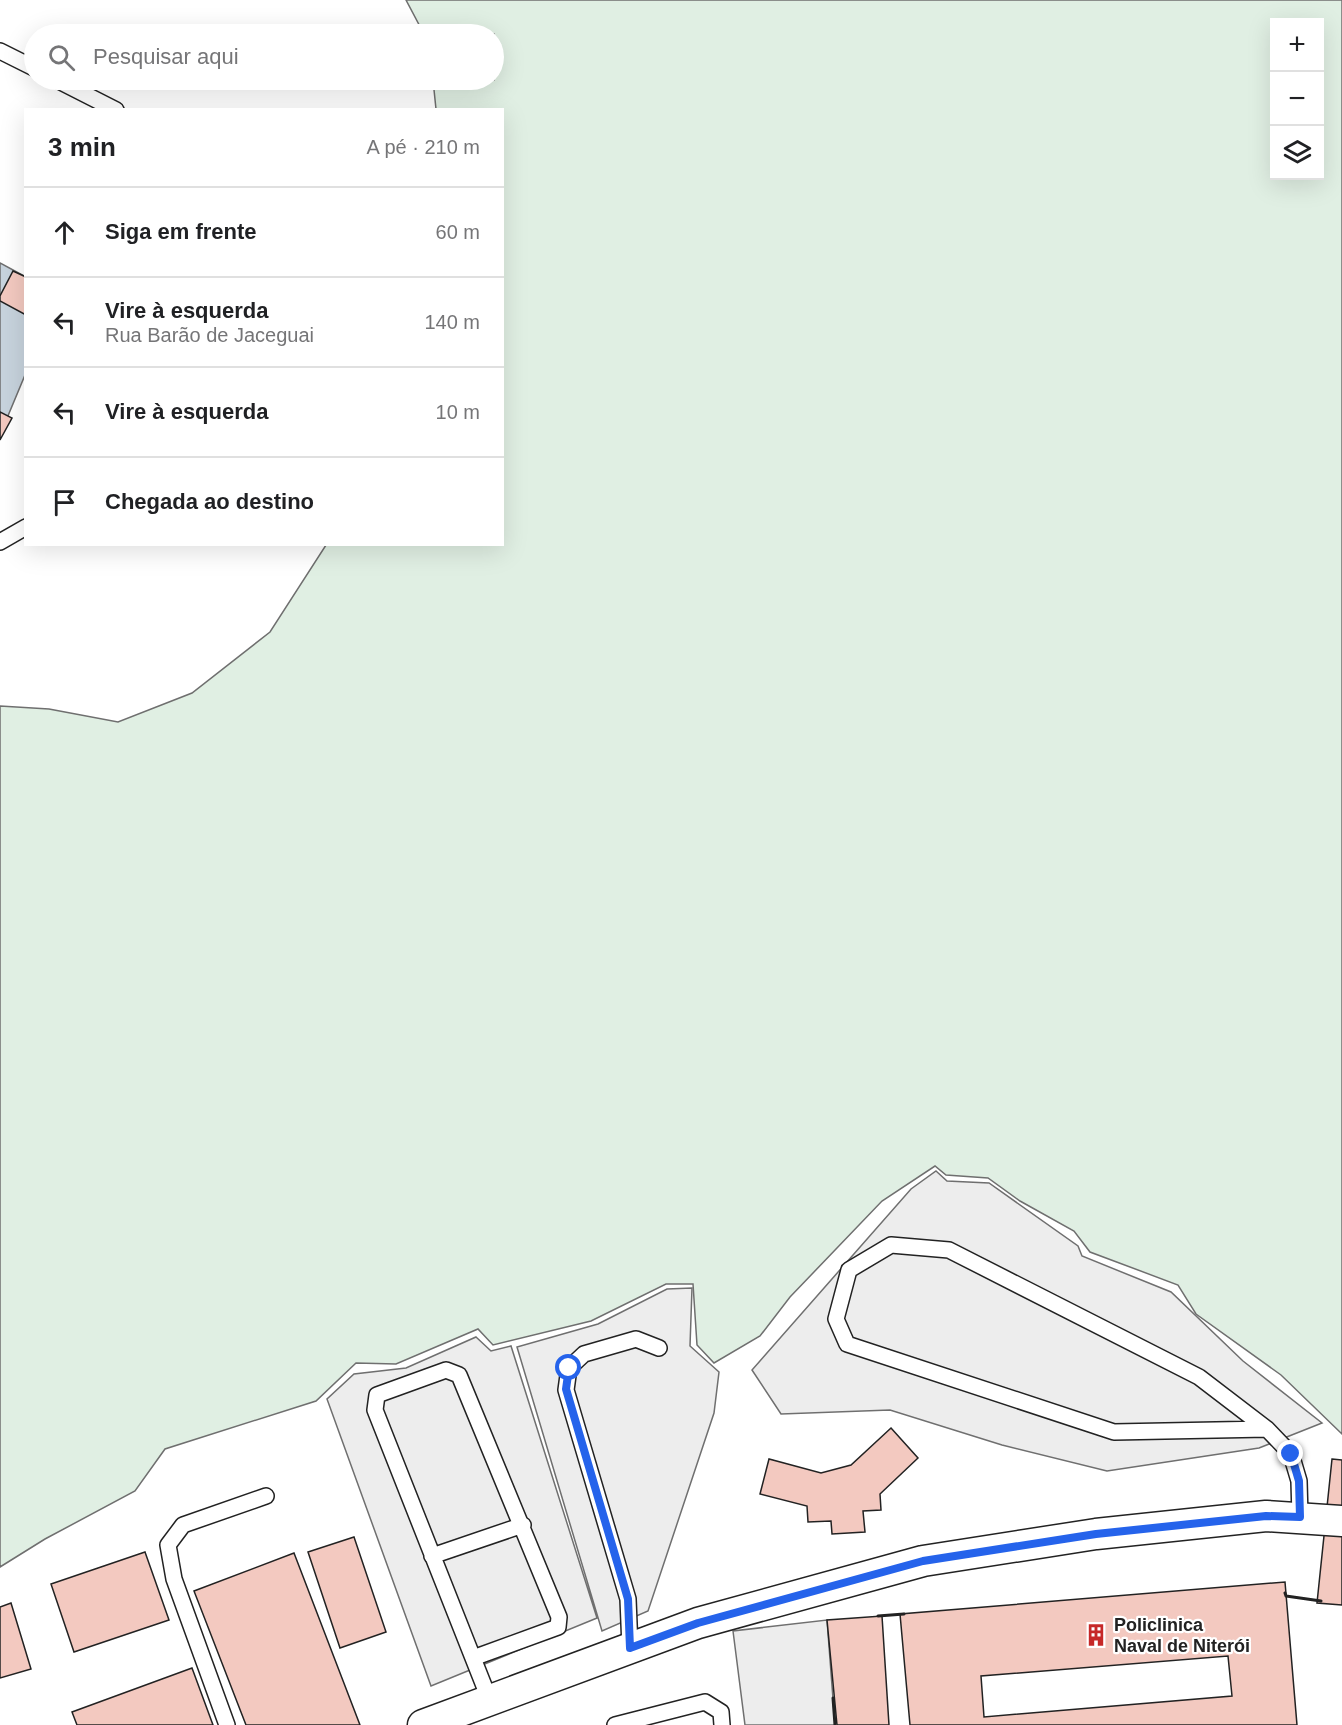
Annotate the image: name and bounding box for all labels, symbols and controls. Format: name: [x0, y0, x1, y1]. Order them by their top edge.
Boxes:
map controls: [1270, 18, 1324, 180]
button: +: [1270, 18, 1324, 72]
search box: [24, 24, 504, 90]
icon: search: [45, 41, 78, 74]
text: Pesquisar aqui: [93, 44, 239, 69]
button: −: [1270, 72, 1324, 126]
button: layers: [1270, 126, 1324, 180]
text: 3 min: [48, 132, 116, 162]
text: A pé · 210 m: [367, 136, 480, 158]
icon: ahead: [48, 216, 81, 249]
text: Siga em frente: [105, 219, 257, 244]
text: 60 m: [436, 221, 480, 243]
text: Vire à esquerda: [105, 298, 268, 323]
icon: left: [48, 306, 81, 339]
text: 140 m: [424, 311, 480, 333]
text: Rua Barão de Jaceguai: [105, 324, 314, 346]
icon: left: [48, 396, 81, 429]
text: Vire à esquerda: [105, 399, 268, 424]
text: 10 m: [436, 401, 480, 423]
icon: arrive: [48, 486, 81, 519]
text: Chegada ao destino: [105, 489, 314, 514]
route start: [555, 1354, 581, 1380]
route end: [1277, 1440, 1303, 1466]
place label: Policlinica Naval de Niterói: [1114, 1615, 1250, 1656]
building icon: Policlinica Naval de Niterói: [1083, 1622, 1109, 1648]

